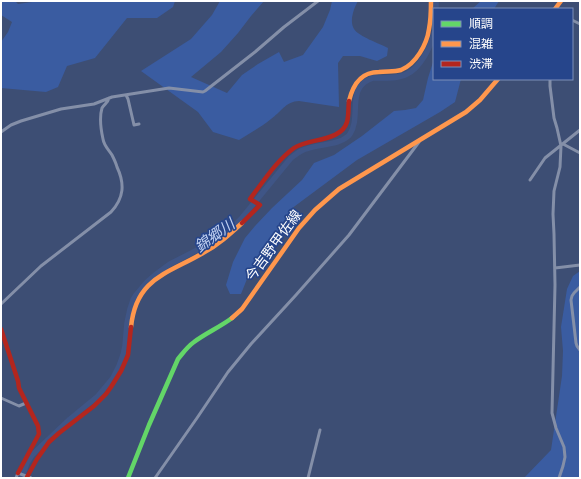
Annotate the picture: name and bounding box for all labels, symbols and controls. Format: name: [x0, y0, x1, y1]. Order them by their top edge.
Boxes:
legend: [433, 8, 573, 80]
text: 順調: [469, 18, 493, 30]
text: 混雑: [469, 37, 493, 50]
text: 渋滞: [469, 58, 493, 70]
street label: 今吉野甲佐線: [243, 207, 304, 284]
water label: 錦郷川: [192, 215, 239, 255]

